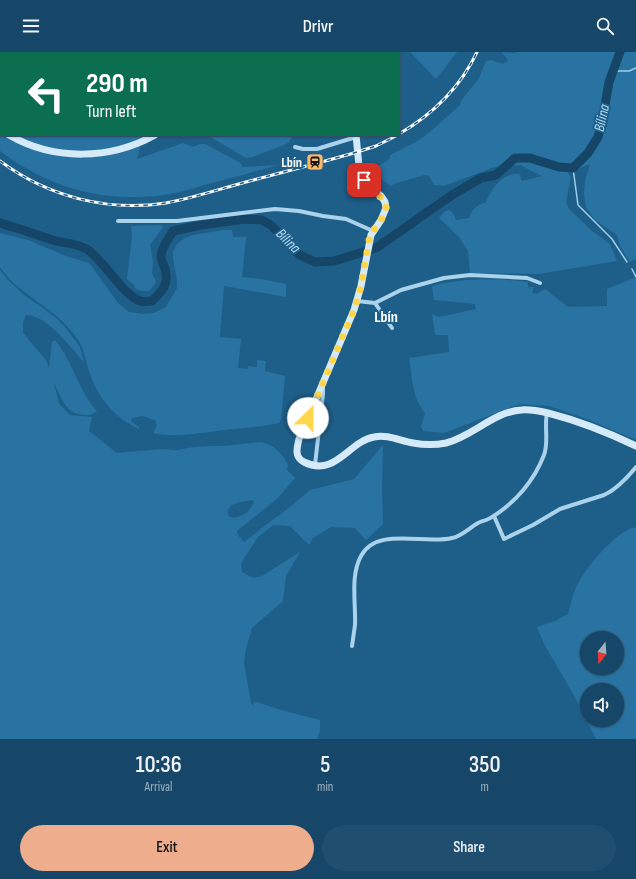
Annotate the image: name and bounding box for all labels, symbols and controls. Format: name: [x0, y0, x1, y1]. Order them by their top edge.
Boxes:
icon: menu: [20, 15, 42, 37]
icon: search: [594, 15, 616, 37]
text: Drivr: [303, 16, 333, 37]
text: 290 m: [86, 67, 148, 100]
icon: left: [20, 68, 72, 120]
text: Turn left: [86, 101, 137, 122]
water label: Bílina: [590, 103, 614, 133]
station icon: Lbín: [305, 152, 325, 172]
place label: Lbín: [281, 154, 302, 171]
pin: [347, 163, 381, 197]
icon: arrive: [353, 169, 375, 191]
water label: Bílina: [272, 225, 304, 257]
district label: Lbín: [374, 308, 398, 327]
position arrow: [287, 397, 329, 439]
north arrow: [580, 631, 624, 675]
map controls: [580, 631, 624, 727]
button: sound: [580, 683, 624, 727]
text: 10:36: [135, 750, 182, 779]
text: 5: [320, 750, 330, 779]
text: 350: [469, 750, 501, 779]
text: Arrival: [145, 779, 173, 795]
text: min: [317, 779, 333, 795]
text: m: [481, 779, 489, 795]
button: Exit: [20, 825, 314, 871]
button: Share: [322, 825, 616, 871]

